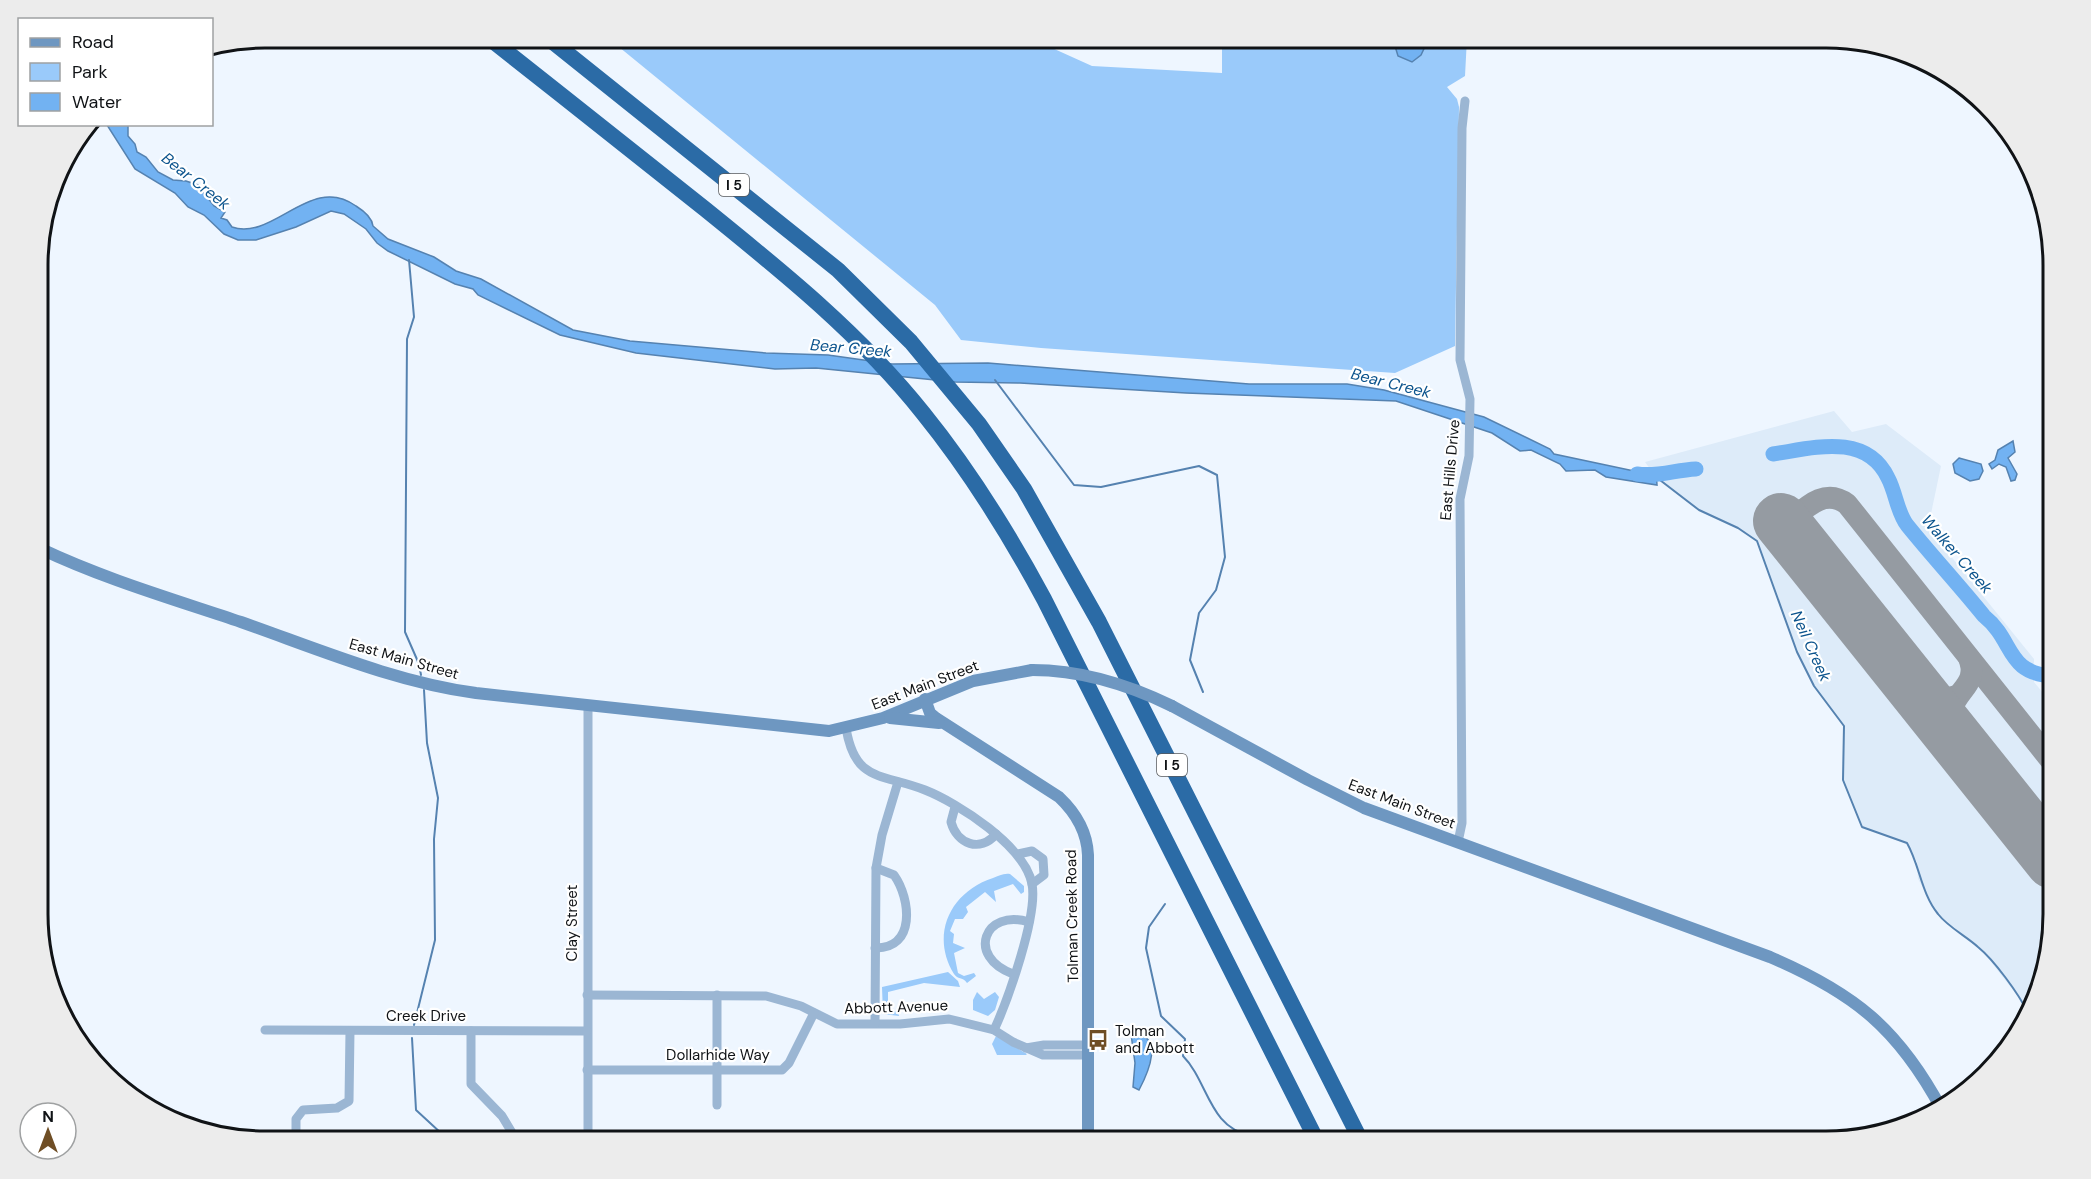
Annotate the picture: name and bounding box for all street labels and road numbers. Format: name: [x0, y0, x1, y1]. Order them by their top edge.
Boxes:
road number: I 5: [719, 174, 749, 196]
street label: East Hills Drive: [1436, 419, 1464, 521]
street label: East Main Street: [347, 634, 461, 684]
street label: East Main Street: [869, 655, 982, 715]
road number: I 5: [1157, 754, 1187, 776]
street label: East Main Street: [1346, 774, 1459, 834]
street label: Tolman Creek Road: [1061, 849, 1083, 983]
street label: Clay Street: [562, 884, 582, 961]
street label: Abbott Avenue: [844, 995, 948, 1019]
street label: Creek Drive: [386, 1006, 466, 1026]
street label: Dollarhide Way: [666, 1045, 771, 1065]

